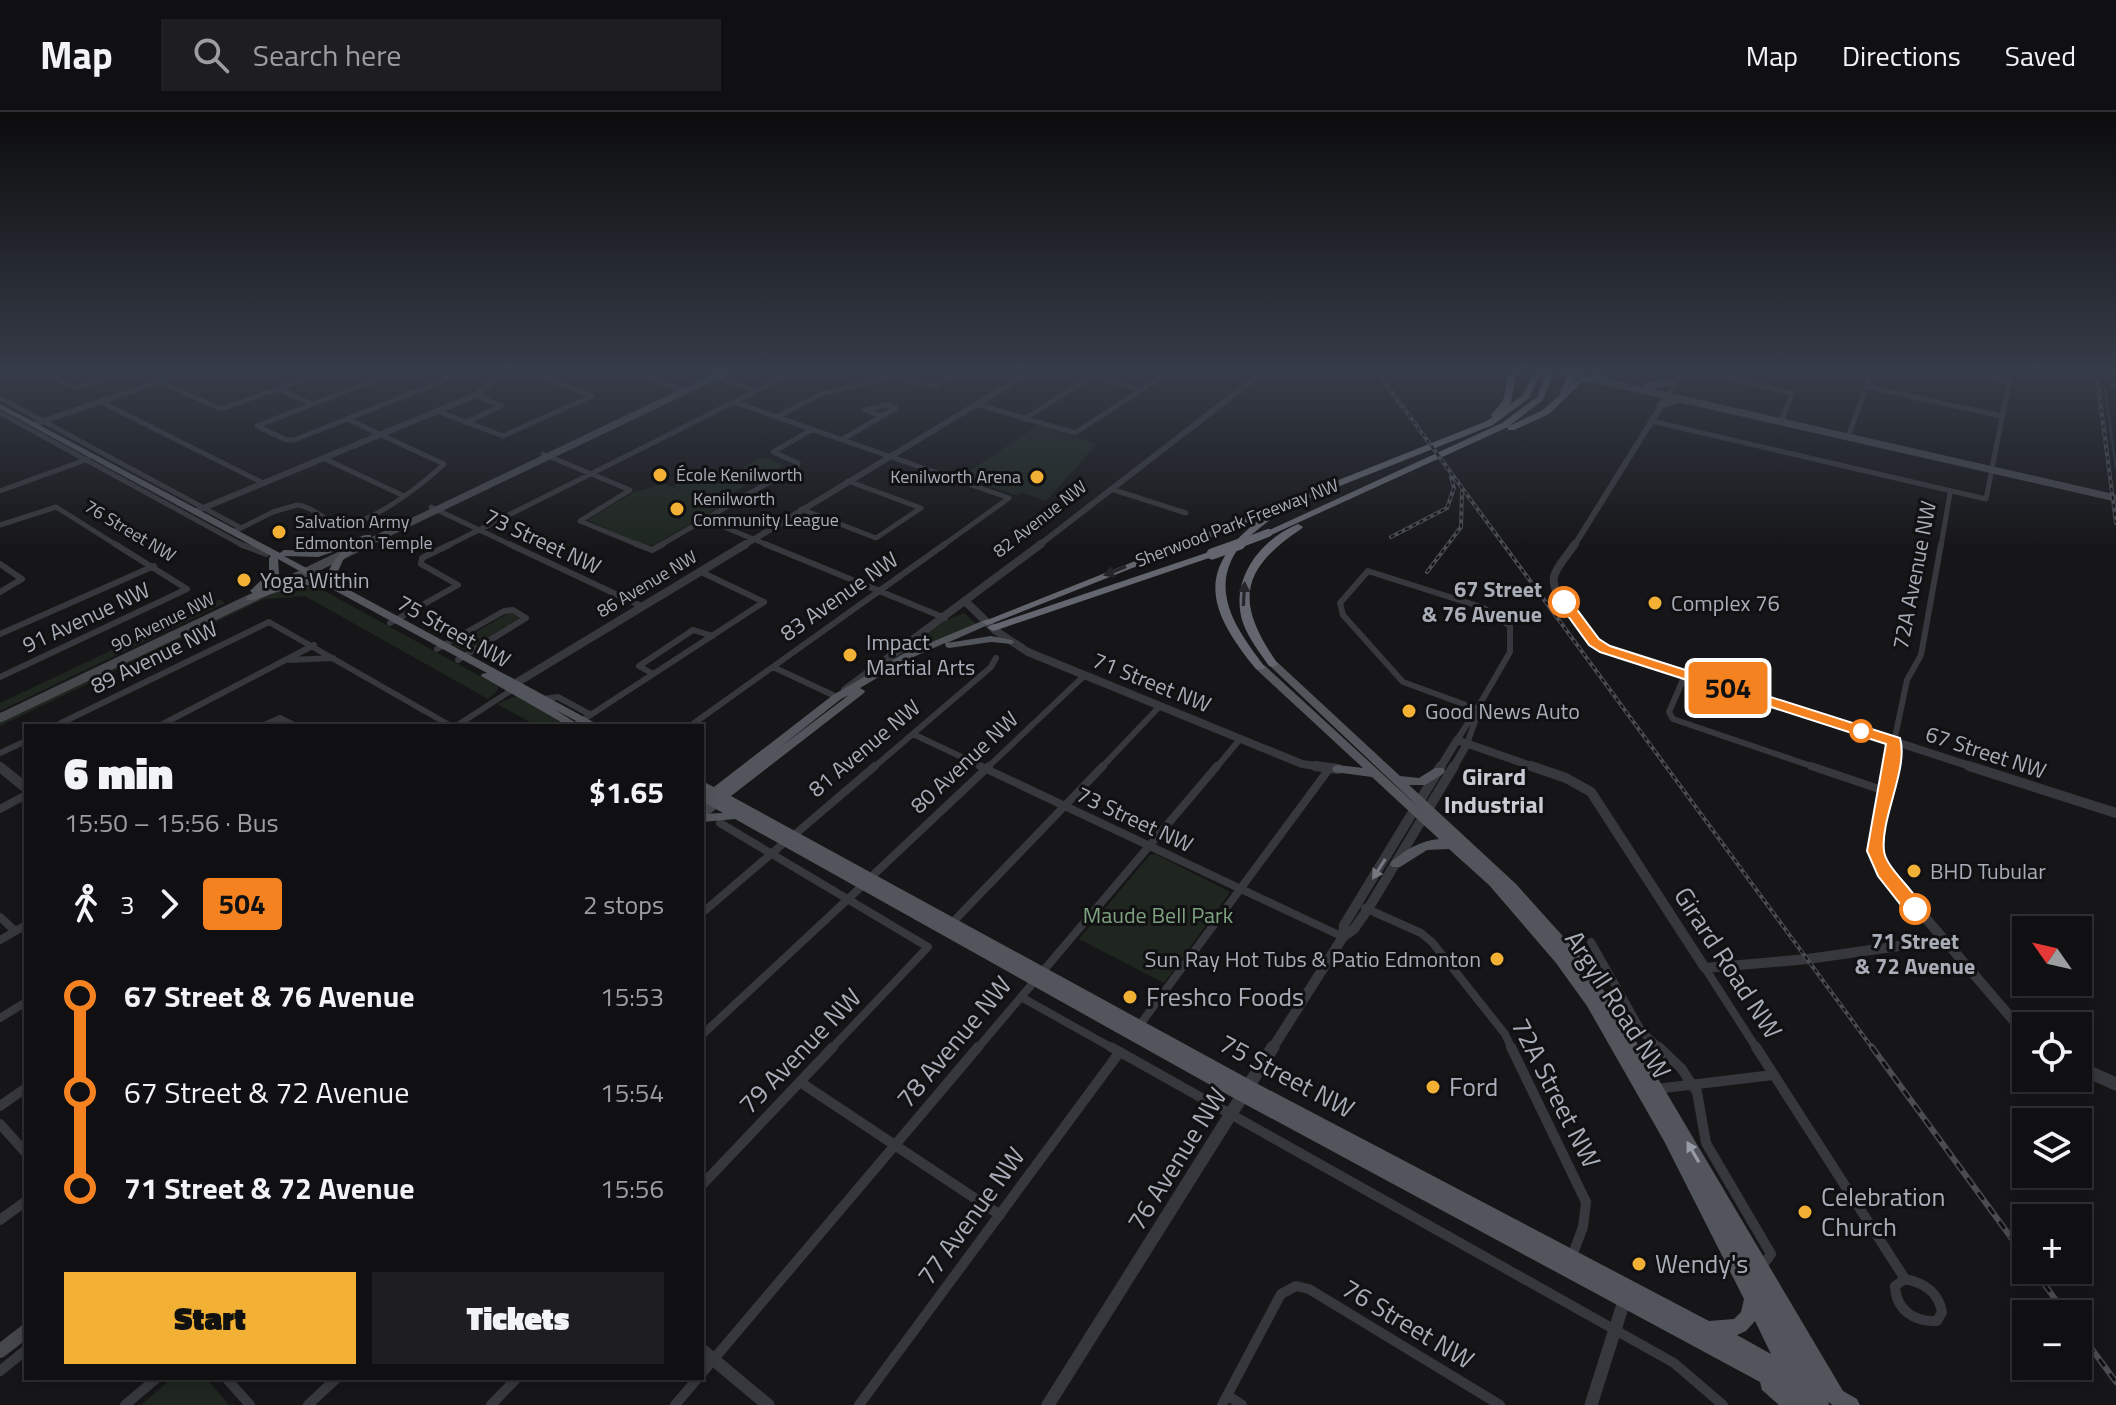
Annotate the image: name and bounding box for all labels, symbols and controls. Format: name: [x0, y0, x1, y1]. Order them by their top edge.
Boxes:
search box: [161, 19, 721, 91]
text: Map: [40, 26, 113, 84]
text: Search here: [253, 32, 402, 78]
icon: search: [189, 33, 233, 77]
text: Map: [1746, 34, 1798, 77]
text: Directions: [1842, 34, 1961, 77]
text: Saved: [2005, 34, 2076, 77]
place label: École Kenilworth: [676, 461, 802, 488]
place label: Kenilworth Arena: [890, 463, 1021, 490]
marker: École Kenilworth: [651, 466, 669, 484]
marker: Kenilworth Arena: [1028, 468, 1046, 486]
street label: Sherwood Park Freeway NW: [1131, 471, 1342, 574]
street label: 82 Avenue NW: [987, 473, 1092, 564]
place label: Kenilworth Community League: [693, 485, 839, 533]
street label: 76 Street NW: [79, 493, 181, 569]
street label: 72A Avenue NW: [1883, 498, 1945, 652]
street label: 73 Street NW: [479, 499, 607, 583]
marker: Kenilworth Community League: [668, 500, 686, 518]
place label: Salvation Army Edmonton Temple: [295, 508, 433, 556]
marker: Salvation Army Edmonton Temple: [270, 523, 288, 541]
street label: 86 Avenue NW: [592, 543, 702, 624]
street label: 83 Avenue NW: [773, 543, 905, 649]
place label: Yoga Within: [260, 563, 370, 597]
one-way arrow: [1103, 565, 1127, 578]
marker: Yoga Within: [235, 571, 253, 589]
place label: 67 Street & 76 Avenue: [1422, 572, 1542, 631]
street label: 91 Avenue NW: [16, 573, 156, 661]
one-way arrow: [1238, 581, 1251, 606]
street label: 90 Avenue NW: [106, 585, 219, 658]
street label: 75 Street NW: [391, 586, 517, 676]
place label: Complex 76: [1671, 586, 1780, 620]
marker: 67 Street & 76 Avenue: [1549, 587, 1579, 617]
marker: Complex 76: [1646, 594, 1664, 612]
street label: 89 Avenue NW: [85, 612, 223, 702]
place label: Impact Martial Arts: [866, 625, 975, 684]
street label: 71 Street NW: [1087, 643, 1217, 721]
marker: Impact Martial Arts: [841, 646, 859, 664]
line badge: 504: [1682, 662, 1774, 714]
text: 504: [1704, 666, 1752, 709]
street label: 81 Avenue NW: [800, 691, 928, 805]
place label: Good News Auto: [1425, 694, 1580, 728]
marker: Good News Auto: [1400, 702, 1418, 720]
street label: 80 Avenue NW: [902, 703, 1026, 821]
street label: 67 Street NW: [1921, 716, 2051, 788]
unlabelled marker: [1850, 720, 1872, 742]
text: 6 min: [64, 739, 173, 806]
district label: Girard Industrial: [1444, 758, 1544, 822]
text: $1.65: [589, 769, 664, 815]
street label: 73 Street NW: [1071, 777, 1199, 861]
text: 15:50 – 15:56 · Bus: [64, 803, 279, 842]
place label: BHD Tubular: [1930, 854, 2046, 888]
one-way arrow: [1372, 857, 1387, 880]
marker: BHD Tubular: [1905, 862, 1923, 880]
street label: Girard Road NW: [1665, 879, 1792, 1047]
icon: walk: [64, 882, 108, 926]
icon: forward: [147, 882, 191, 926]
text: 504: [219, 882, 266, 925]
text: 3: [120, 885, 135, 924]
text: 2 stops: [583, 885, 664, 924]
marker: 71 Street & 72 Avenue: [1900, 894, 1930, 924]
park label: Maude Bell Park: [1083, 898, 1234, 932]
north arrow: [2012, 916, 2092, 996]
map controls: [2012, 916, 2092, 1380]
street label: Argyll Road NW: [1556, 923, 1681, 1087]
place label: 71 Street & 72 Avenue: [1855, 924, 1975, 983]
place label: Sun Ray Hot Tubs & Patio Edmonton: [1145, 942, 1481, 976]
marker: Sun Ray Hot Tubs & Patio Edmonton: [1488, 950, 1506, 968]
street label: 78 Avenue NW: [886, 967, 1021, 1116]
text: 67 Street & 76 Avenue: [124, 973, 415, 1019]
text: 15:53: [600, 977, 664, 1016]
place label: Freshco Foods: [1146, 977, 1304, 1016]
street label: 79 Avenue NW: [729, 979, 870, 1123]
marker: Freshco Foods: [1121, 988, 1139, 1006]
street label: 72A Street NW: [1502, 1011, 1611, 1175]
button: locate: [2012, 1012, 2092, 1092]
street label: 75 Street NW: [1213, 1024, 1362, 1128]
place label: Ford: [1449, 1067, 1498, 1106]
text: 67 Street & 72 Avenue: [124, 1069, 409, 1115]
text: 15:54: [600, 1073, 664, 1112]
marker: Ford: [1424, 1078, 1442, 1096]
street label: 76 Avenue NW: [1117, 1079, 1236, 1238]
button: layers: [2012, 1108, 2092, 1188]
street label: 77 Avenue NW: [907, 1139, 1034, 1293]
one-way arrow: [1686, 1141, 1700, 1163]
text: 71 Street & 72 Avenue: [124, 1165, 415, 1211]
text: 15:56: [600, 1169, 664, 1208]
place label: Celebration Church: [1821, 1177, 1945, 1246]
marker: Celebration Church: [1796, 1203, 1814, 1221]
button: +: [2012, 1204, 2092, 1284]
place label: Wendy's: [1655, 1244, 1748, 1283]
marker: Wendy's: [1630, 1255, 1648, 1273]
street label: 76 Street NW: [1335, 1269, 1482, 1378]
button: Start: [64, 1272, 356, 1364]
button: Tickets: [372, 1272, 664, 1364]
button: −: [2012, 1300, 2092, 1380]

